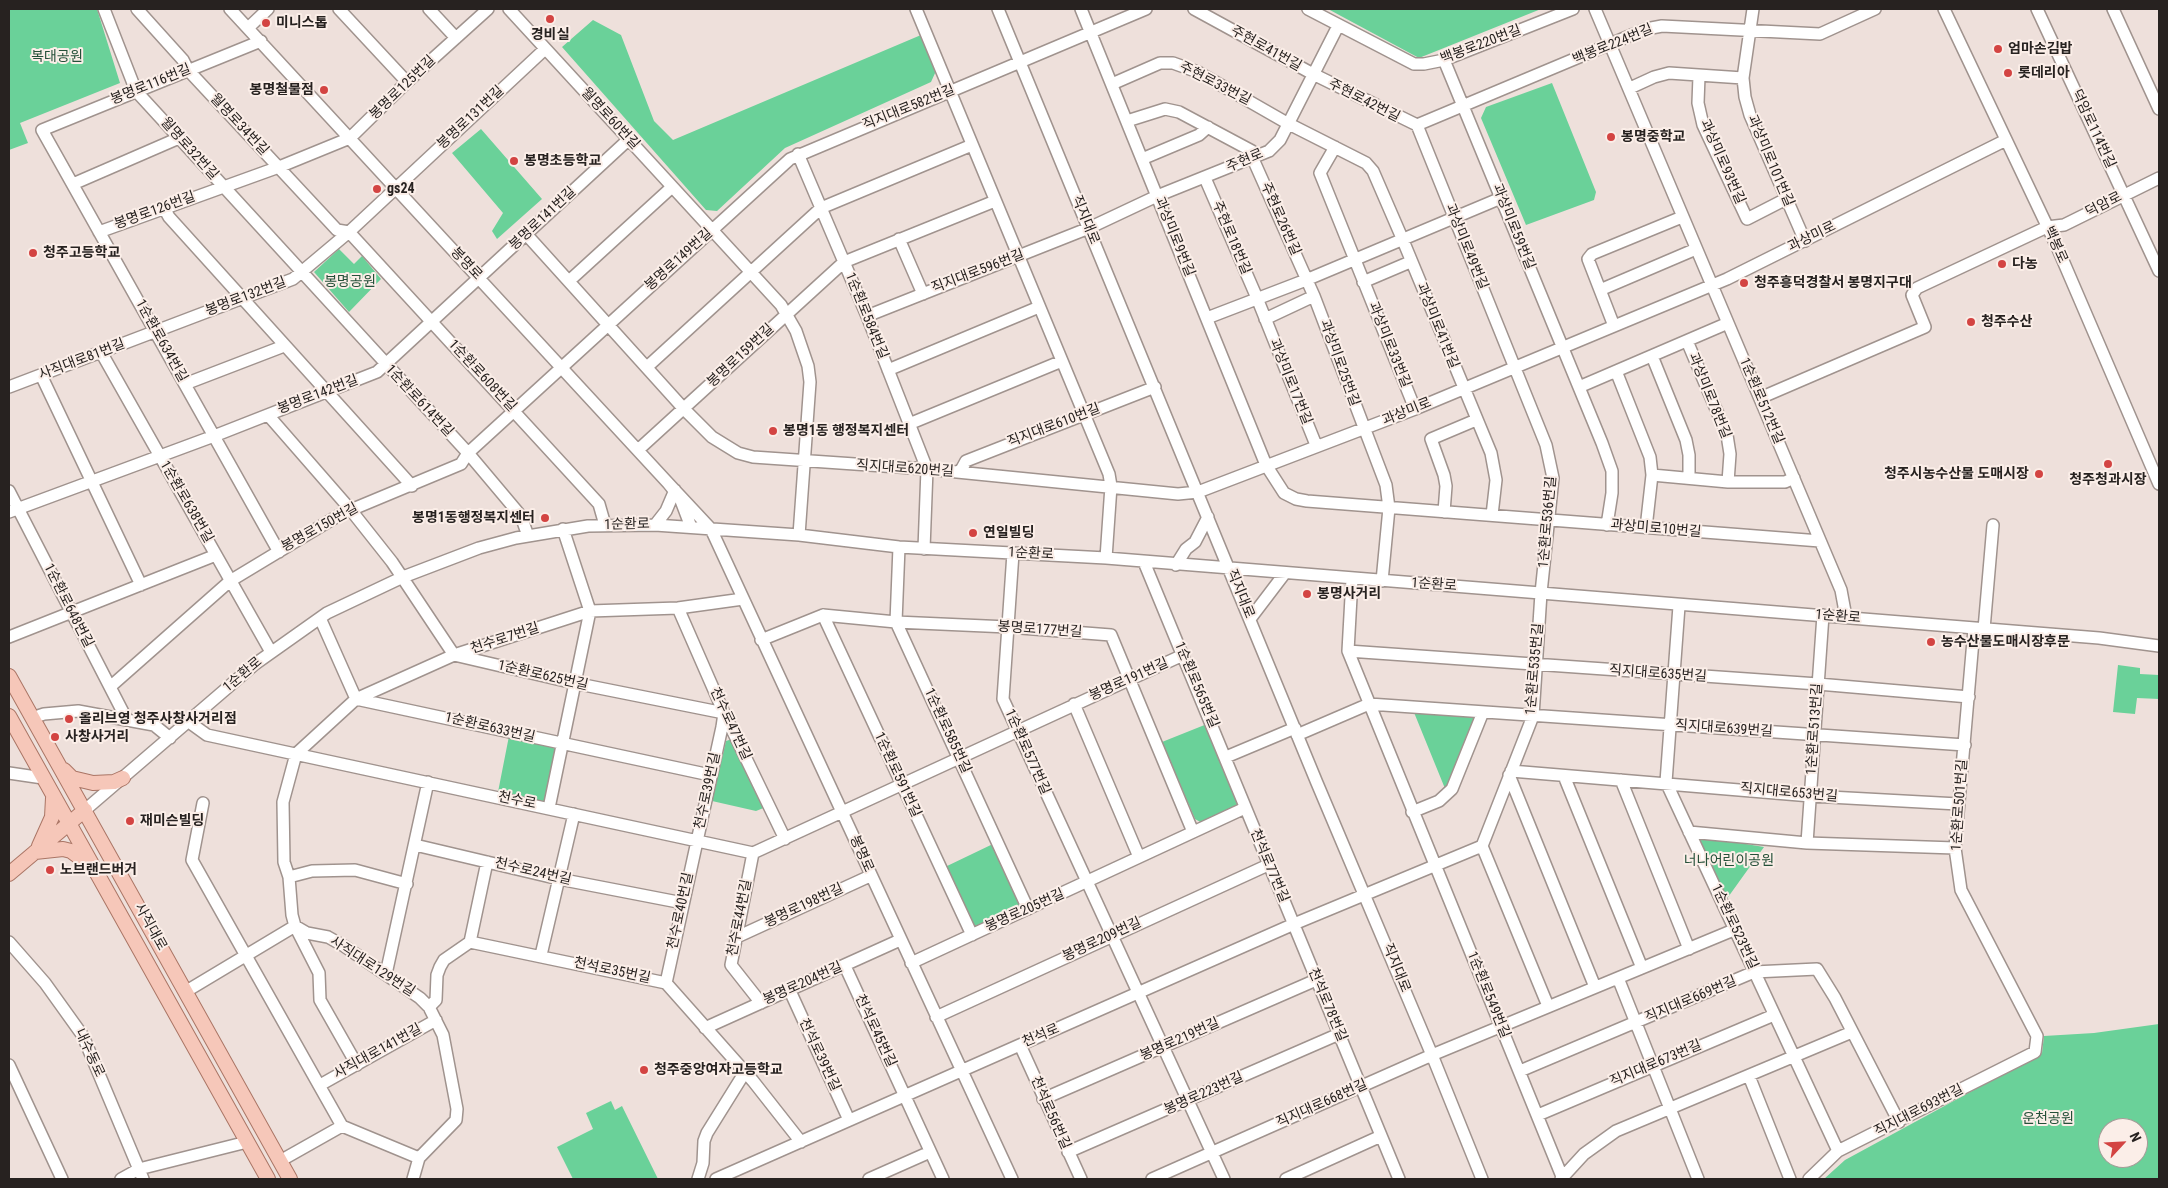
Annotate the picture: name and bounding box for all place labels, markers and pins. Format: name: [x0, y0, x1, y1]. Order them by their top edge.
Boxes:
marker: 경비실: [544, 13, 556, 25]
place label: 미니스톱: [276, 15, 328, 31]
marker: 미니스톱: [260, 17, 272, 29]
place label: 경비실: [531, 27, 569, 43]
place label: 엄마손김밥: [2008, 41, 2072, 57]
marker: 엄마손김밥: [1992, 43, 2004, 55]
place label: 롯데리아: [2018, 65, 2070, 81]
marker: 롯데리아: [2002, 67, 2014, 79]
place label: 봉명철물점: [250, 82, 314, 98]
marker: 봉명철물점: [318, 84, 330, 96]
place label: 봉명중학교: [1621, 129, 1685, 145]
marker: 봉명중학교: [1605, 131, 1617, 143]
place label: 봉명초등학교: [524, 153, 601, 169]
marker: 봉명초등학교: [508, 155, 520, 167]
place label: gs24: [387, 181, 415, 197]
marker: gs24: [371, 183, 383, 195]
place label: 청주고등학교: [43, 245, 120, 261]
marker: 청주고등학교: [27, 247, 39, 259]
place label: 다농: [2012, 256, 2038, 272]
marker: 다농: [1996, 258, 2008, 270]
place label: 청주흥덕경찰서 봉명지구대: [1754, 275, 1912, 291]
marker: 청주흥덕경찰서 봉명지구대: [1738, 277, 1750, 289]
place label: 청주수산: [1981, 314, 2033, 330]
marker: 청주수산: [1965, 316, 1977, 328]
place label: 봉명1동 행정복지센터: [783, 423, 909, 439]
marker: 봉명1동 행정복지센터: [767, 425, 779, 437]
marker: 청주청과시장: [2102, 458, 2114, 470]
place label: 청주시농수산물 도매시장: [1884, 466, 2029, 482]
marker: 청주시농수산물 도매시장: [2033, 468, 2045, 480]
place label: 청주청과시장: [2069, 472, 2147, 488]
place label: 봉명1동행정복지센터: [412, 510, 535, 526]
marker: 봉명1동행정복지센터: [539, 512, 551, 524]
place label: 연일빌딩: [983, 525, 1035, 541]
marker: 연일빌딩: [967, 527, 979, 539]
place label: 봉명사거리: [1317, 586, 1381, 602]
marker: 봉명사거리: [1301, 588, 1313, 600]
place label: 농수산물도매시장후문: [1941, 634, 2070, 650]
marker: 농수산물도매시장후문: [1925, 636, 1937, 648]
place label: 올리브영 청주사창사거리점: [79, 711, 237, 727]
marker: 올리브영 청주사창사거리점: [63, 713, 75, 725]
place label: 사창사거리: [65, 729, 129, 745]
marker: 사창사거리: [49, 731, 61, 743]
place label: 재미슨빌딩: [140, 813, 204, 829]
marker: 재미슨빌딩: [124, 815, 136, 827]
place label: 노브랜드버거: [60, 862, 137, 878]
marker: 노브랜드버거: [44, 864, 56, 876]
place label: 청주중앙여자고등학교: [654, 1062, 783, 1078]
marker: 청주중앙여자고등학교: [638, 1064, 650, 1076]

